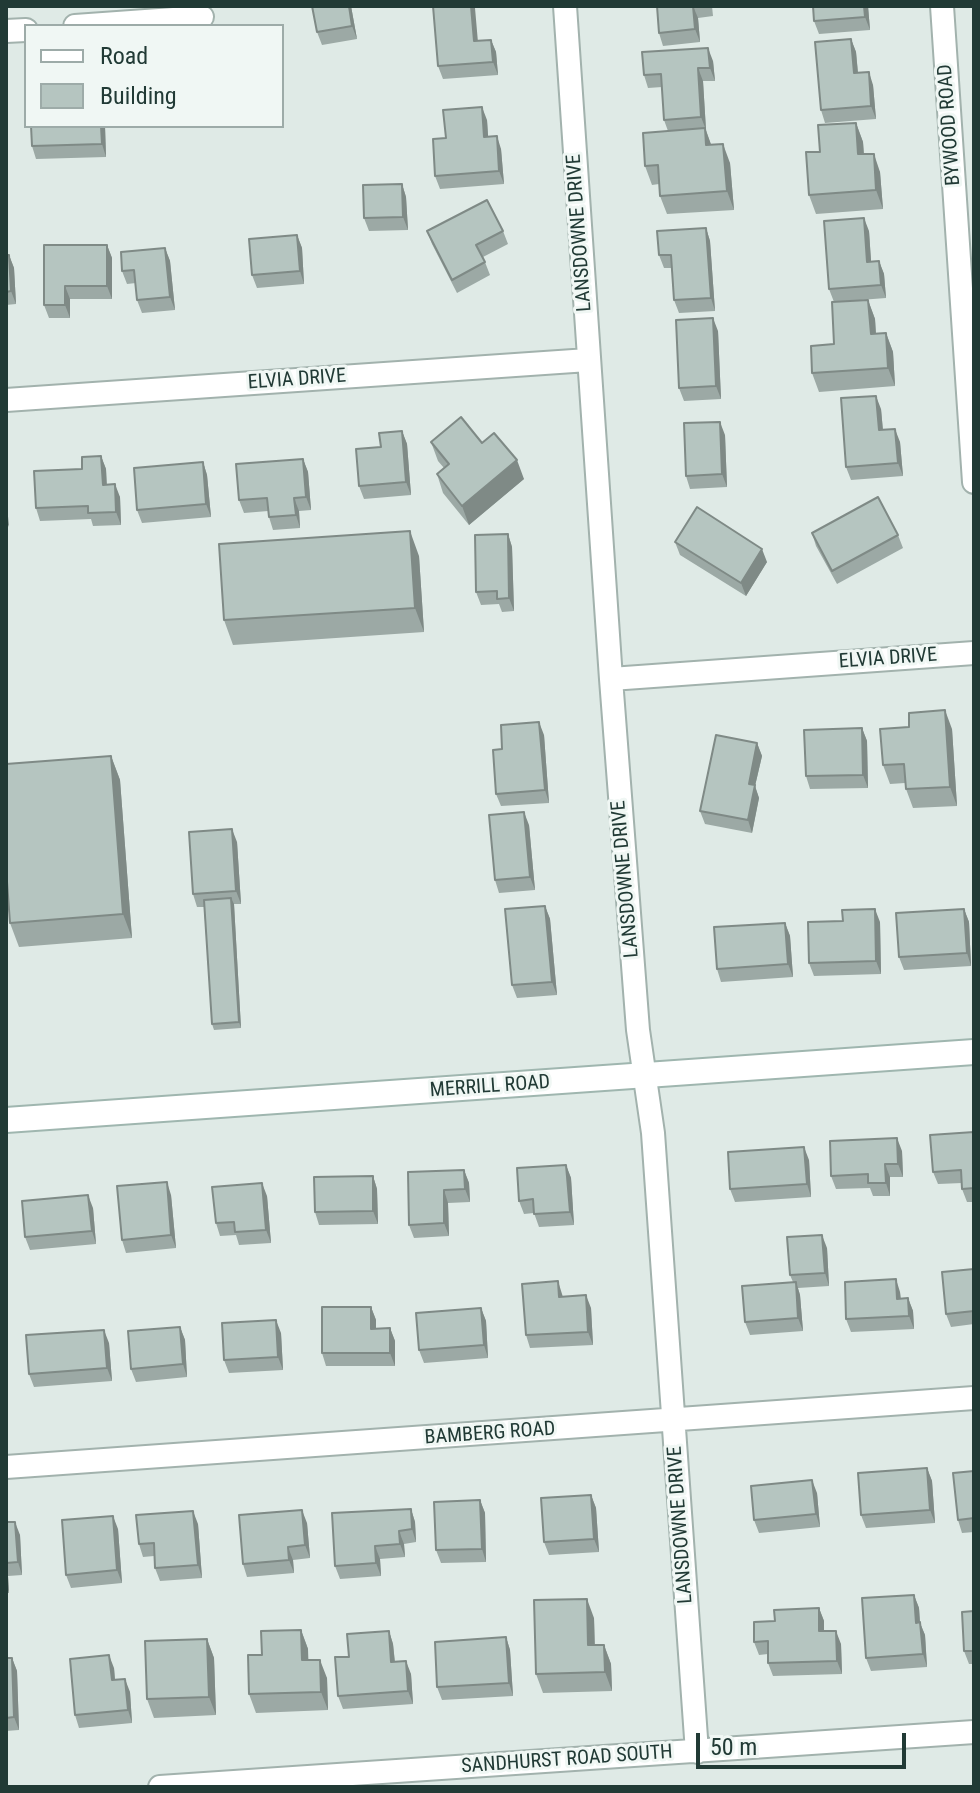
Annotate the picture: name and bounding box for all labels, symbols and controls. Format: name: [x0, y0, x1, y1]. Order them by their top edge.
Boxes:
legend: [24, 24, 284, 128]
text: Road: [100, 42, 148, 70]
street label: BYWOOD ROAD: [934, 63, 966, 187]
text: Building: [100, 82, 177, 110]
street label: LANSDOWNE DRIVE: [563, 153, 597, 313]
street label: ELVIA DRIVE: [247, 365, 347, 395]
street label: ELVIA DRIVE: [838, 644, 938, 674]
street label: LANSDOWNE DRIVE: [607, 799, 645, 959]
street label: MERRILL ROAD: [429, 1071, 551, 1103]
street label: BAMBERG ROAD: [424, 1417, 556, 1451]
street label: LANSDOWNE DRIVE: [664, 1445, 698, 1605]
scale bar: [700, 1717, 910, 1767]
text: 50 m: [710, 1733, 757, 1761]
street label: SANDHURST ROAD SOUTH: [461, 1741, 673, 1779]

